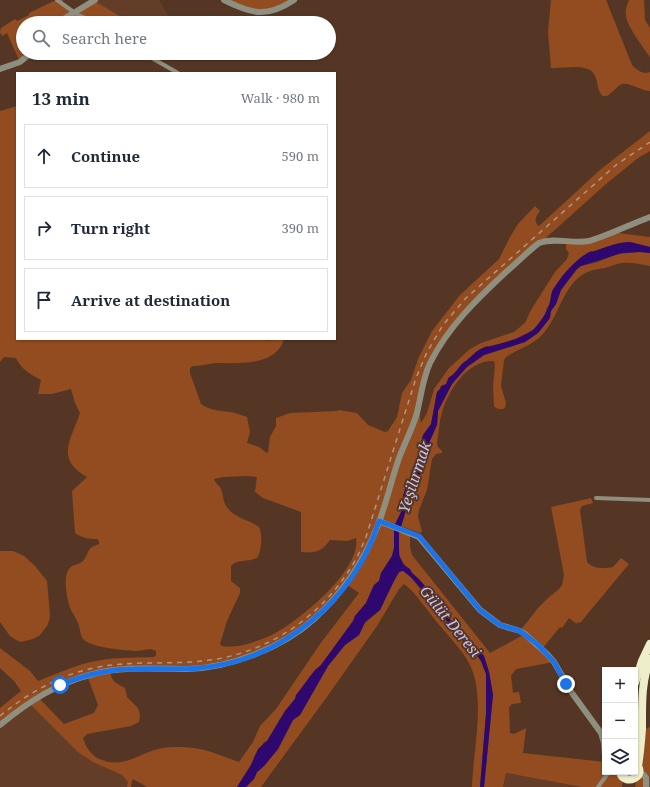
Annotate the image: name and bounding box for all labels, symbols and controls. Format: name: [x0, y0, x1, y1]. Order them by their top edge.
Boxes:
search box: [16, 16, 336, 60]
icon: search: [30, 27, 52, 49]
text: Search here: [62, 28, 147, 48]
text: 13 min: [32, 87, 90, 110]
text: Walk · 980 m: [241, 89, 320, 107]
icon: ahead: [33, 145, 55, 167]
text: Continue: [71, 146, 140, 166]
text: 590 m: [282, 147, 319, 165]
icon: right: [33, 217, 55, 239]
text: Turn right: [71, 218, 150, 238]
text: 390 m: [282, 219, 319, 237]
icon: arrive: [33, 289, 55, 311]
text: Arrive at destination: [71, 290, 230, 310]
water label: Yeşilırmak: [393, 438, 435, 515]
water label: Gülüt Deresi: [416, 581, 486, 661]
map controls: [602, 667, 638, 775]
button: +: [602, 667, 638, 703]
route end: [557, 675, 575, 693]
route start: [51, 676, 69, 694]
button: −: [602, 703, 638, 739]
button: layers: [602, 739, 638, 775]

